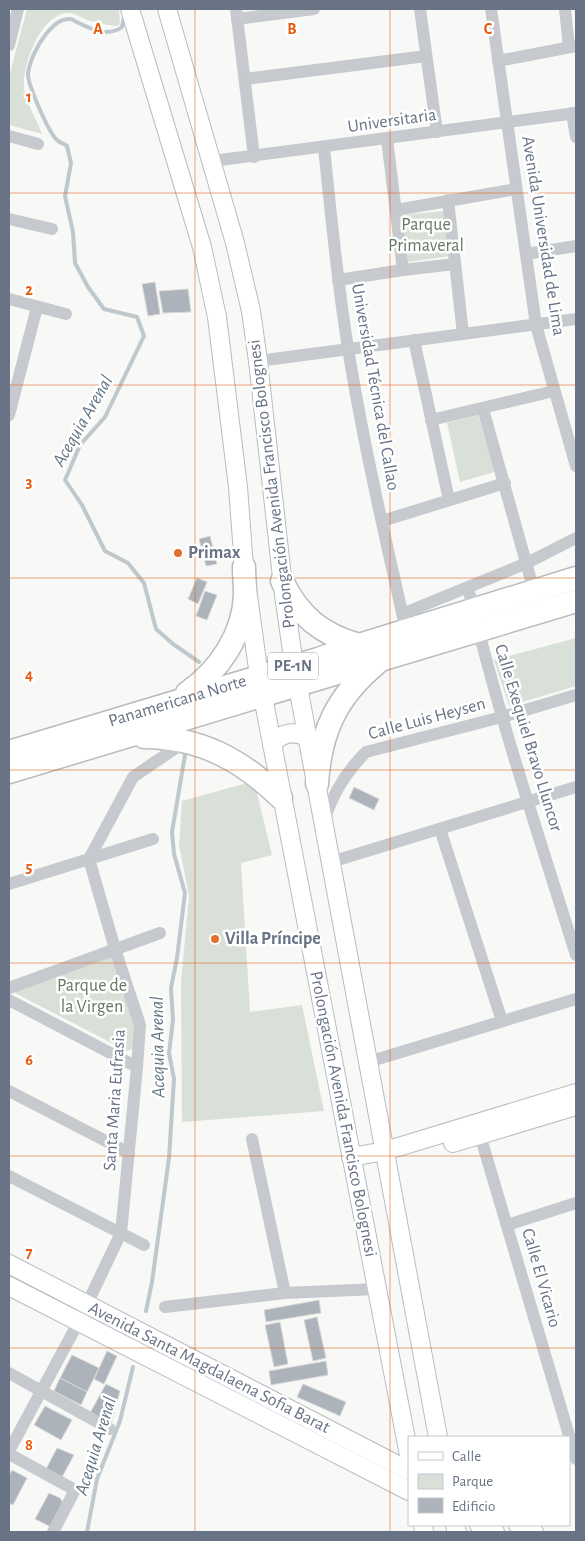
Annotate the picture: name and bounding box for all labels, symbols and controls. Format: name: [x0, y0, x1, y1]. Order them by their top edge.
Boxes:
text: A: [93, 21, 103, 37]
text: B: [287, 21, 297, 37]
text: C: [484, 21, 493, 37]
text: 1: [26, 89, 32, 105]
street label: Universitaria: [346, 106, 438, 136]
street label: Avenida Universidad de Lima: [518, 135, 568, 337]
park label: Parque Primaveral: [388, 216, 464, 255]
text: 2: [25, 282, 33, 298]
street label: Universidad Técnica del Callao: [348, 282, 402, 492]
street label: Prolongación Avenida Francisco Bolognesi: [245, 338, 299, 630]
water label: Acequia Arenal: [49, 372, 117, 471]
text: 3: [26, 474, 33, 490]
place label: Primax: [188, 544, 241, 562]
marker: Primax: [172, 547, 184, 559]
street label: Calle Exequiel Bravo Lluncor: [491, 642, 565, 834]
road number: PE-1N: [268, 652, 318, 679]
text: 4: [25, 667, 33, 683]
street label: Panamericana Norte: [106, 672, 249, 731]
street label: Calle Luis Heysen: [366, 695, 488, 743]
text: 5: [26, 859, 33, 875]
place label: Villa Príncipe: [225, 930, 321, 948]
marker: Villa Príncipe: [209, 933, 221, 945]
street label: Prolongación Avenida Francisco Bolognesi: [306, 969, 380, 1259]
park label: Parque de la Virgen: [57, 977, 127, 1016]
water label: Acequia Arenal: [148, 996, 168, 1099]
street label: Santa Maria Eufrasia: [101, 1028, 129, 1172]
text: 6: [25, 1052, 33, 1068]
street label: Calle El Vicario: [518, 1226, 564, 1330]
text: 7: [26, 1245, 33, 1261]
street label: Avenida Santa Magdalaena Sofia Barat: [85, 1299, 333, 1437]
water label: Acequia Arenal: [72, 1394, 120, 1498]
legend: [408, 1436, 570, 1526]
text: 8: [25, 1437, 33, 1453]
text: Calle: [452, 1449, 481, 1464]
text: Parque: [452, 1474, 493, 1489]
text: Edificio: [452, 1499, 495, 1514]

